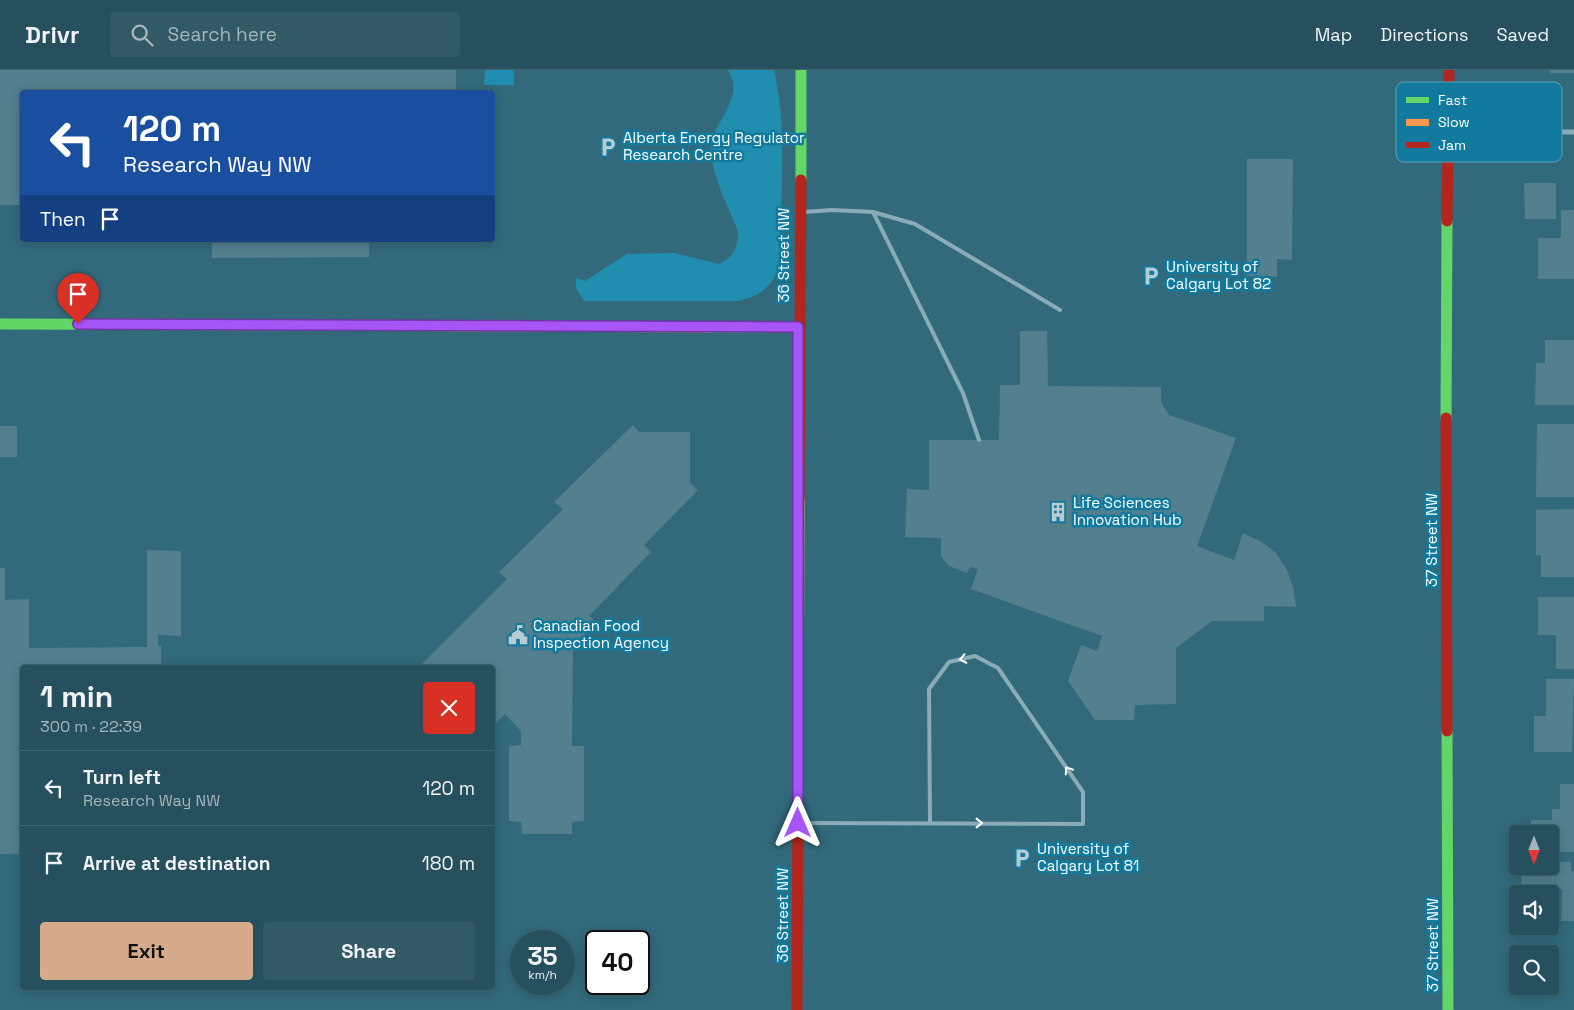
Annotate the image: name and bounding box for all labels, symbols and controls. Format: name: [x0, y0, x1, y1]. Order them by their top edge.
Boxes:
search box: [110, 12, 460, 57]
text: Drivr: [25, 19, 80, 50]
icon: search: [128, 21, 156, 49]
text: Search here: [168, 22, 277, 47]
text: Map: [1315, 23, 1352, 46]
text: Directions: [1380, 23, 1469, 46]
text: Saved: [1497, 23, 1549, 46]
legend: [1396, 82, 1562, 162]
text: Fast: [1438, 91, 1467, 109]
text: 120 m: [123, 107, 221, 151]
icon: left: [40, 110, 105, 175]
text: Slow: [1438, 113, 1470, 131]
place label: Alberta Energy Regulator Research Centre: [623, 128, 805, 164]
parking icon: Alberta Energy Regulator Research Centre: [597, 136, 619, 158]
text: Jam: [1438, 136, 1466, 154]
text: Research Way NW: [123, 150, 312, 178]
icon: arrive: [96, 205, 124, 233]
text: Then: [40, 207, 86, 232]
street label: 36 Street NW: [774, 208, 793, 302]
place label: University of Calgary Lot 82: [1166, 257, 1271, 293]
parking icon: University of Calgary Lot 82: [1140, 265, 1162, 287]
pin: [57, 273, 99, 324]
icon: arrive: [64, 280, 92, 308]
place label: Life Sciences Innovation Hub: [1073, 493, 1182, 529]
street label: 37 Street NW: [1422, 493, 1441, 587]
building icon: Life Sciences Innovation Hub: [1047, 501, 1069, 523]
place label: Canadian Food Inspection Agency: [533, 616, 669, 652]
public building icon: Canadian Food Inspection Agency: [507, 624, 529, 646]
one-way arrow: [958, 653, 967, 664]
text: 1 min: [40, 677, 113, 716]
button: close: [423, 682, 475, 734]
text: 300 m · 22:39: [40, 716, 142, 737]
text: Turn left: [83, 765, 161, 790]
one-way arrow: [1065, 766, 1074, 776]
icon: left: [40, 774, 68, 802]
text: 120 m: [422, 776, 475, 801]
text: Research Way NW: [83, 790, 220, 811]
position arrow: [771, 796, 823, 848]
one-way arrow: [976, 818, 983, 828]
north arrow: [1509, 825, 1559, 875]
map controls: [1509, 825, 1559, 995]
place label: University of Calgary Lot 81: [1037, 839, 1139, 875]
parking icon: University of Calgary Lot 81: [1011, 847, 1033, 869]
icon: arrive: [40, 849, 68, 877]
text: Arrive at destination: [83, 851, 271, 876]
text: 180 m: [422, 851, 475, 876]
street label: 36 Street NW: [773, 868, 792, 962]
button: sound: [1509, 885, 1559, 935]
street label: 37 Street NW: [1423, 898, 1442, 992]
button: Exit: [40, 922, 253, 980]
button: Share: [263, 922, 475, 980]
speed limit sign: 40: [585, 930, 650, 995]
text: 35: [527, 940, 558, 972]
button: search: [1509, 945, 1559, 995]
text: km/h: [528, 967, 557, 983]

